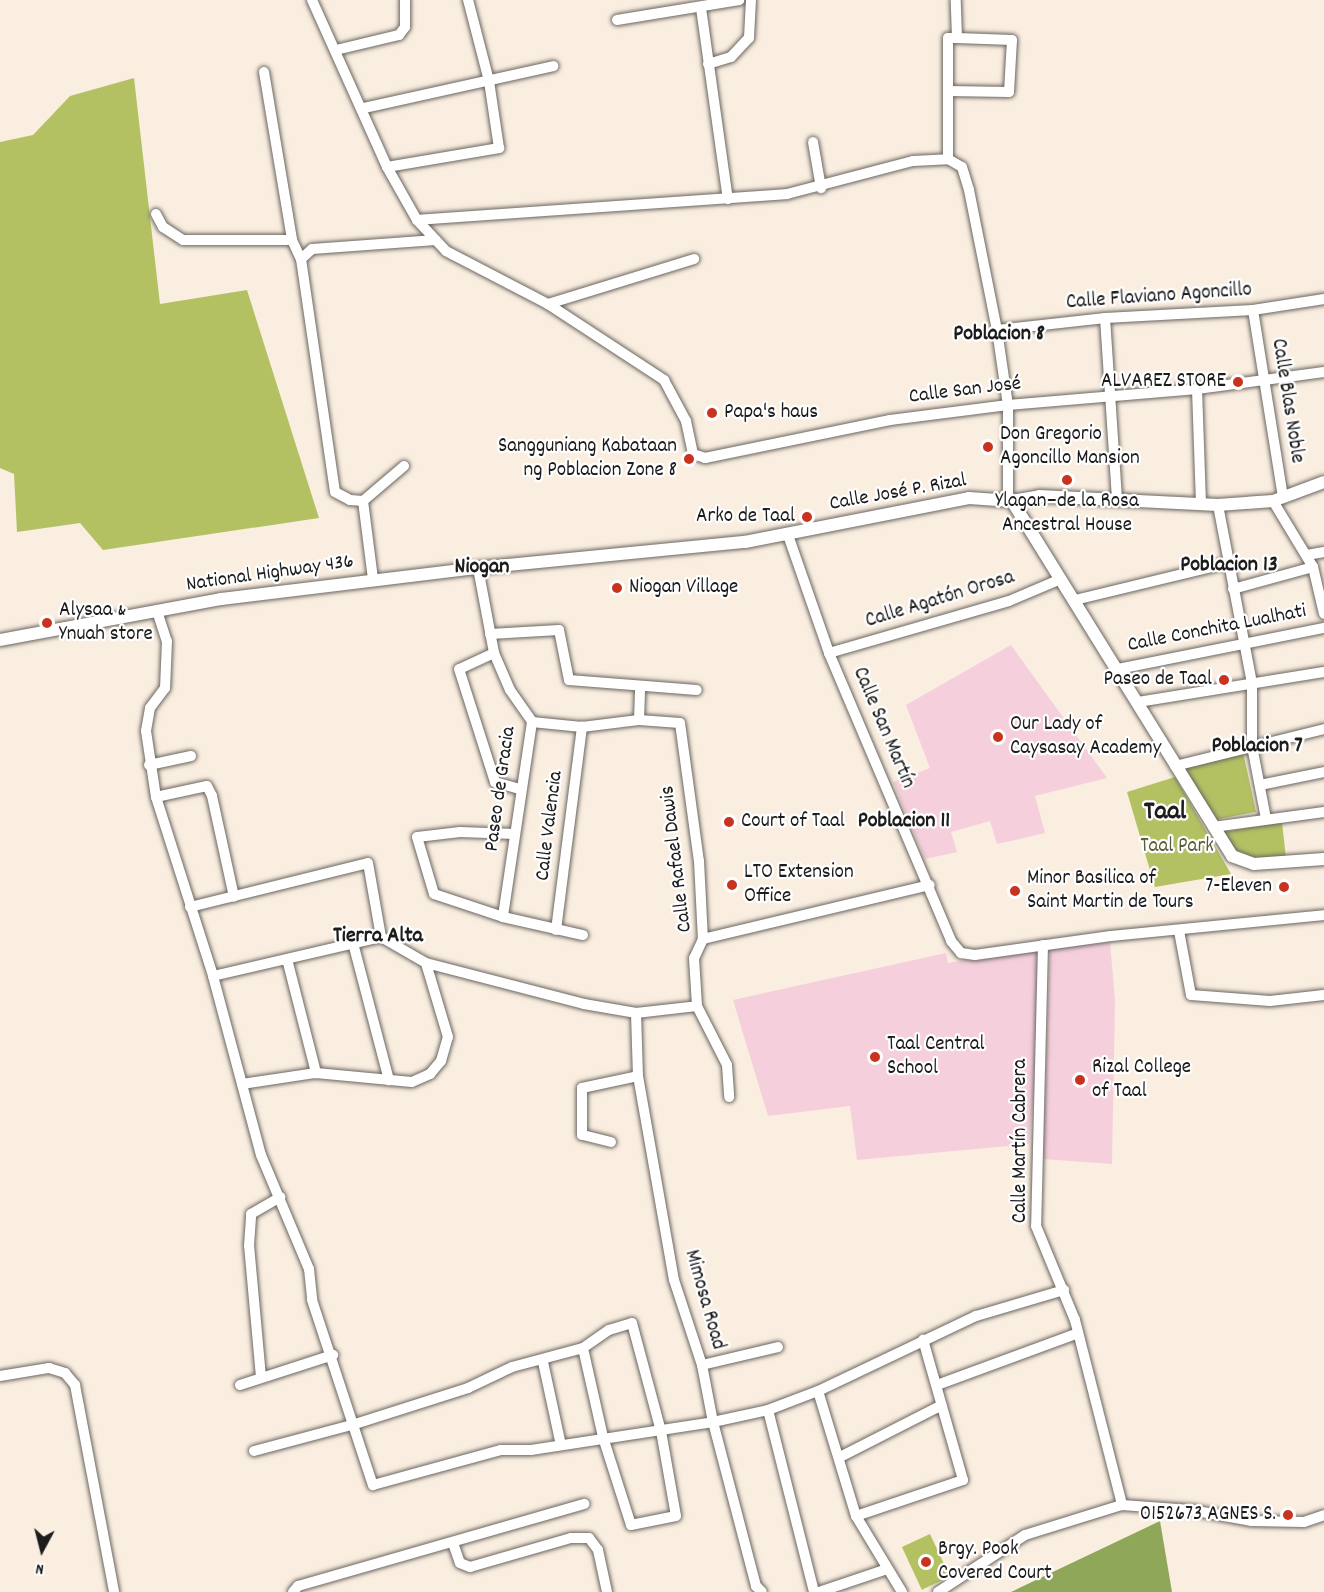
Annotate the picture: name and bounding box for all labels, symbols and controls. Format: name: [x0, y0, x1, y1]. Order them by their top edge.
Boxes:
street label: Calle Flaviano Agoncillo: [1065, 278, 1253, 316]
district label: Poblacion 8: [953, 322, 1045, 348]
street label: Calle Blas Noble: [1265, 337, 1309, 465]
place label: ALVAREZ STORE: [1101, 369, 1226, 395]
street label: Calle San José: [907, 372, 1023, 410]
marker: ALVAREZ STORE: [1231, 375, 1245, 389]
place label: Papa's haus: [724, 400, 818, 426]
marker: Papa's haus: [705, 406, 719, 420]
place label: Don Gregorio Agoncillo Mansion: [1000, 422, 1140, 472]
place label: Sangguniang Kabataan ng Poblacion Zone 8: [498, 434, 677, 484]
marker: Don Gregorio Agoncillo Mansion: [981, 440, 995, 454]
marker: Sangguniang Kabataan ng Poblacion Zone 8: [682, 452, 696, 466]
street label: Calle José P. Rizal: [828, 469, 968, 517]
marker: Ylagan–de la Rosa Ancestral House: [1060, 473, 1074, 487]
place label: Ylagan–de la Rosa Ancestral House: [995, 489, 1139, 539]
place label: Arko de Taal: [696, 504, 795, 530]
marker: Arko de Taal: [800, 510, 814, 524]
street label: National Highway 436: [185, 550, 355, 598]
district label: Poblacion 13: [1180, 553, 1278, 579]
district label: Niogan: [455, 555, 509, 581]
street label: Calle Agatón Orosa: [863, 565, 1017, 635]
place label: Niogan Village: [629, 575, 738, 601]
marker: Niogan Village: [610, 581, 624, 595]
place label: Alysaa & Ynuah store: [59, 598, 153, 648]
street label: Calle Conchita Lualhati: [1125, 599, 1309, 659]
marker: Alysaa & Ynuah store: [40, 616, 54, 630]
street label: Calle San Martín: [846, 664, 920, 792]
place label: Paseo de Taal: [1103, 667, 1212, 693]
marker: Paseo de Taal: [1217, 673, 1231, 687]
place label: Our Lady of Caysasay Academy: [1010, 712, 1161, 762]
street label: Paseo de Gracia: [480, 725, 522, 853]
marker: Our Lady of Caysasay Academy: [991, 730, 1005, 744]
district label: Poblacion 7: [1211, 734, 1303, 760]
street label: Calle Valencia: [531, 770, 569, 882]
street label: Calle Rafael Dawis: [656, 784, 698, 934]
district label: Taal: [1144, 797, 1186, 829]
place label: Court of Taal: [741, 809, 845, 835]
district label: Poblacion 11: [858, 809, 950, 835]
marker: Court of Taal: [722, 815, 736, 829]
park label: Taal Park: [1140, 834, 1214, 860]
place label: LTO Extension Office: [744, 860, 854, 910]
place label: Minor Basilica of Saint Martin de Tours: [1027, 866, 1194, 916]
place label: 7-Eleven: [1205, 874, 1272, 900]
marker: LTO Extension Office: [725, 878, 739, 892]
marker: 7-Eleven: [1277, 880, 1291, 894]
marker: Minor Basilica of Saint Martin de Tours: [1008, 884, 1022, 898]
district label: Tierra Alta: [333, 924, 423, 950]
place label: Taal Central School: [887, 1032, 985, 1082]
marker: Taal Central School: [868, 1050, 882, 1064]
place label: Rizal College of Taal: [1092, 1055, 1191, 1105]
street label: Calle Martín Cabrera: [1008, 1059, 1034, 1223]
marker: Rizal College of Taal: [1073, 1073, 1087, 1087]
street label: Mimosa Road: [678, 1247, 730, 1353]
place label: 0152673 AGNES S.: [1140, 1502, 1276, 1528]
marker: 0152673 AGNES S.: [1281, 1508, 1295, 1522]
north arrow: [12, 1520, 72, 1580]
place label: Brgy. Pook Covered Court: [938, 1537, 1052, 1587]
marker: Brgy. Pook Covered Court: [919, 1555, 933, 1569]
text: N: [34, 1556, 45, 1580]

